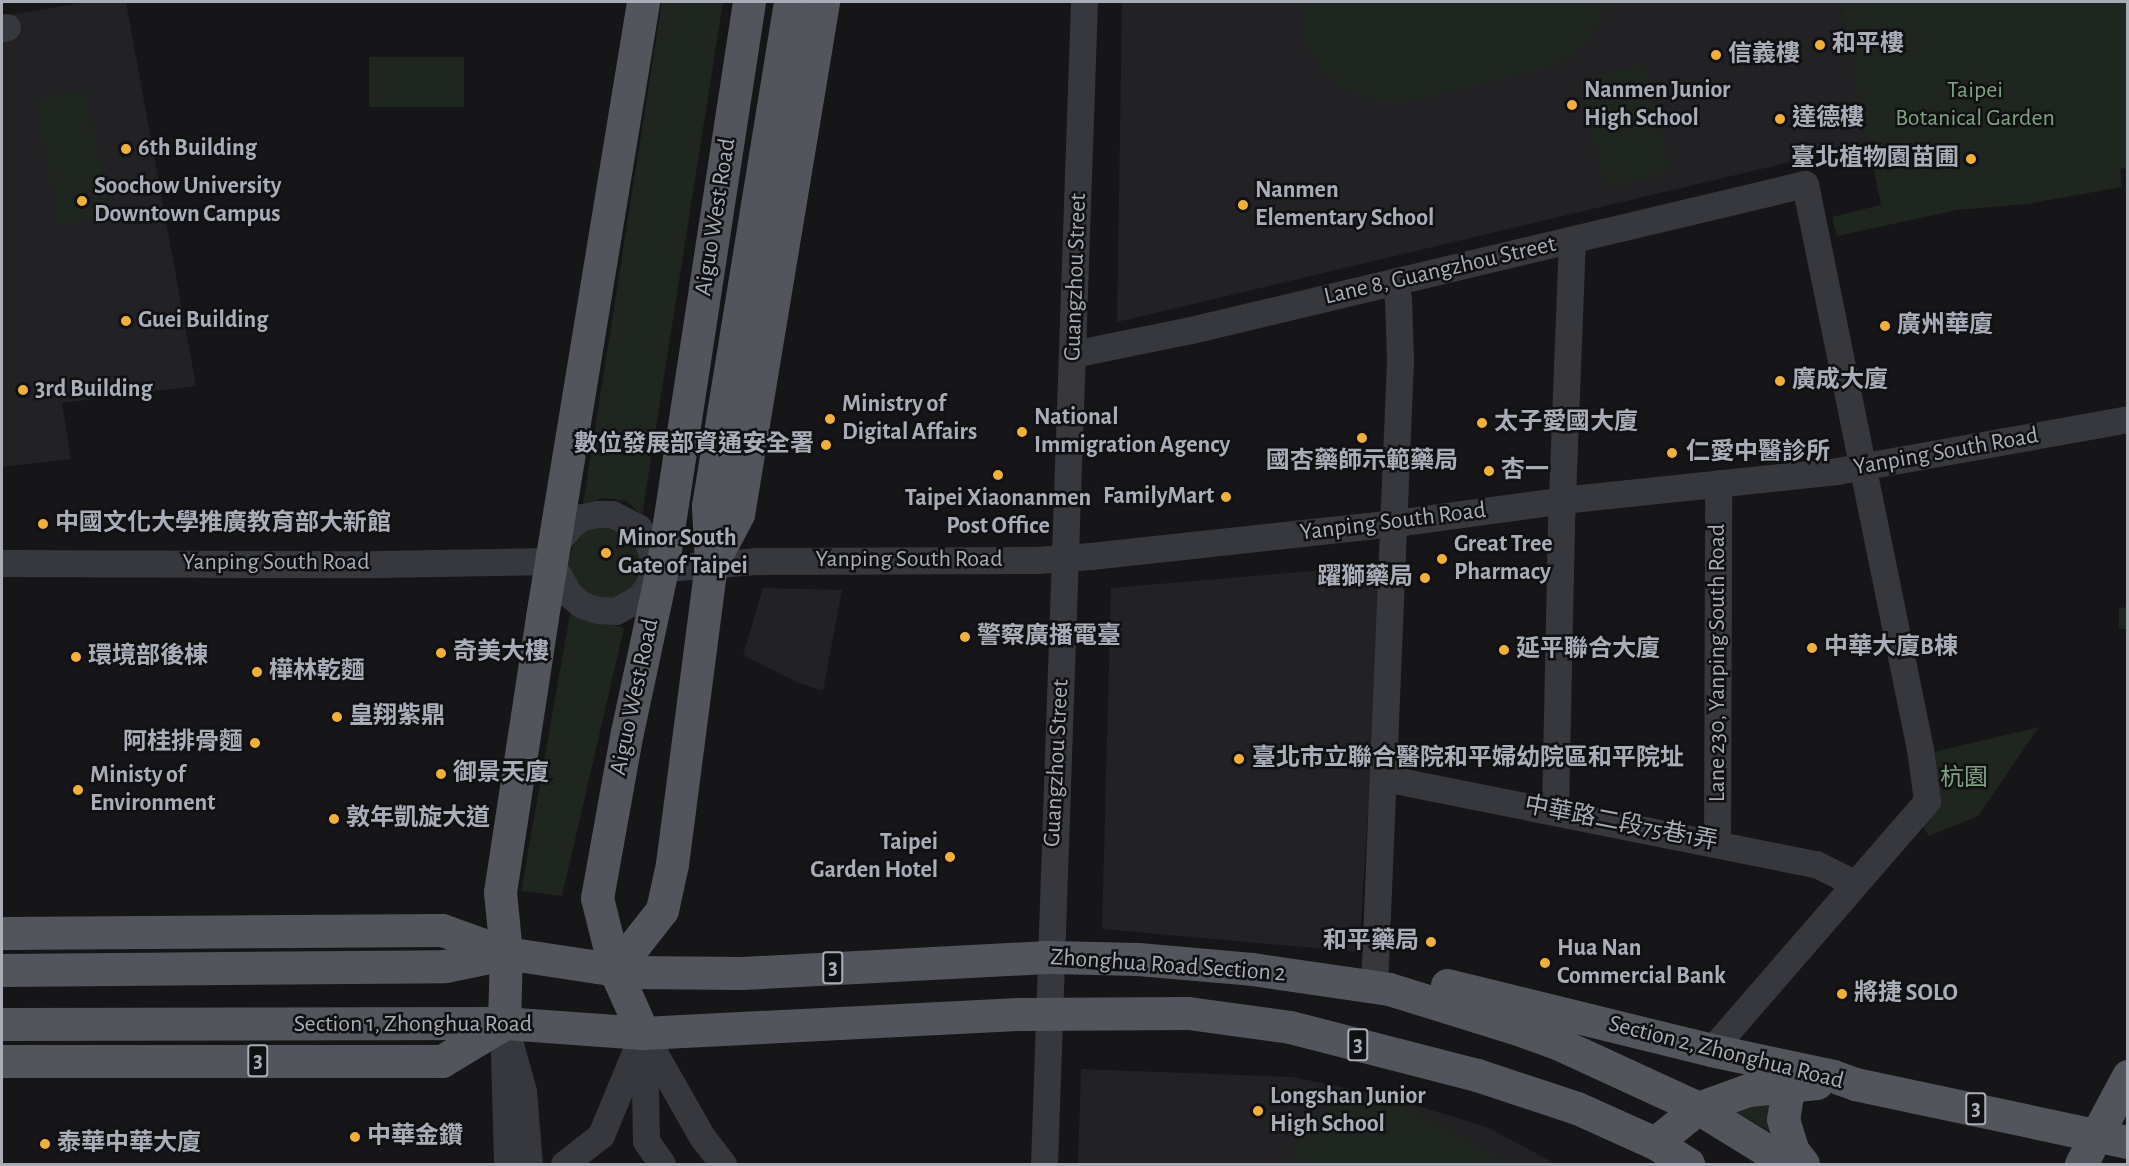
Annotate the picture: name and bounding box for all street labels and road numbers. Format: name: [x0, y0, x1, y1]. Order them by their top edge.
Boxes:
street label: Aiguo West Road: [689, 136, 743, 298]
street label: Guangzhou Street: [1059, 193, 1093, 361]
street label: Lane 8, Guangzhou Street: [1321, 230, 1559, 312]
street label: Yanping South Road: [1851, 422, 2041, 482]
street label: Yanping South Road: [1298, 496, 1488, 548]
street label: Lane 230, Yanping South Road: [1704, 524, 1732, 802]
street label: Yanping South Road: [815, 546, 1003, 574]
street label: Yanping South Road: [182, 549, 370, 577]
street label: Aiguo West Road: [604, 616, 666, 778]
street label: Guangzhou Street: [1038, 678, 1076, 848]
street label: 中華路二段75巷1弄: [1522, 791, 1720, 857]
street label: Zhonghua Road Section 2: [1049, 943, 1287, 989]
road number: 3: [821, 949, 845, 987]
street label: Section 2, Zhonghua Road: [1606, 1010, 1846, 1096]
street label: Section 1, Zhonghua Road: [294, 1011, 532, 1039]
road number: 3: [1346, 1026, 1370, 1064]
road number: 3: [246, 1042, 270, 1080]
road number: 3: [1964, 1090, 1988, 1128]

